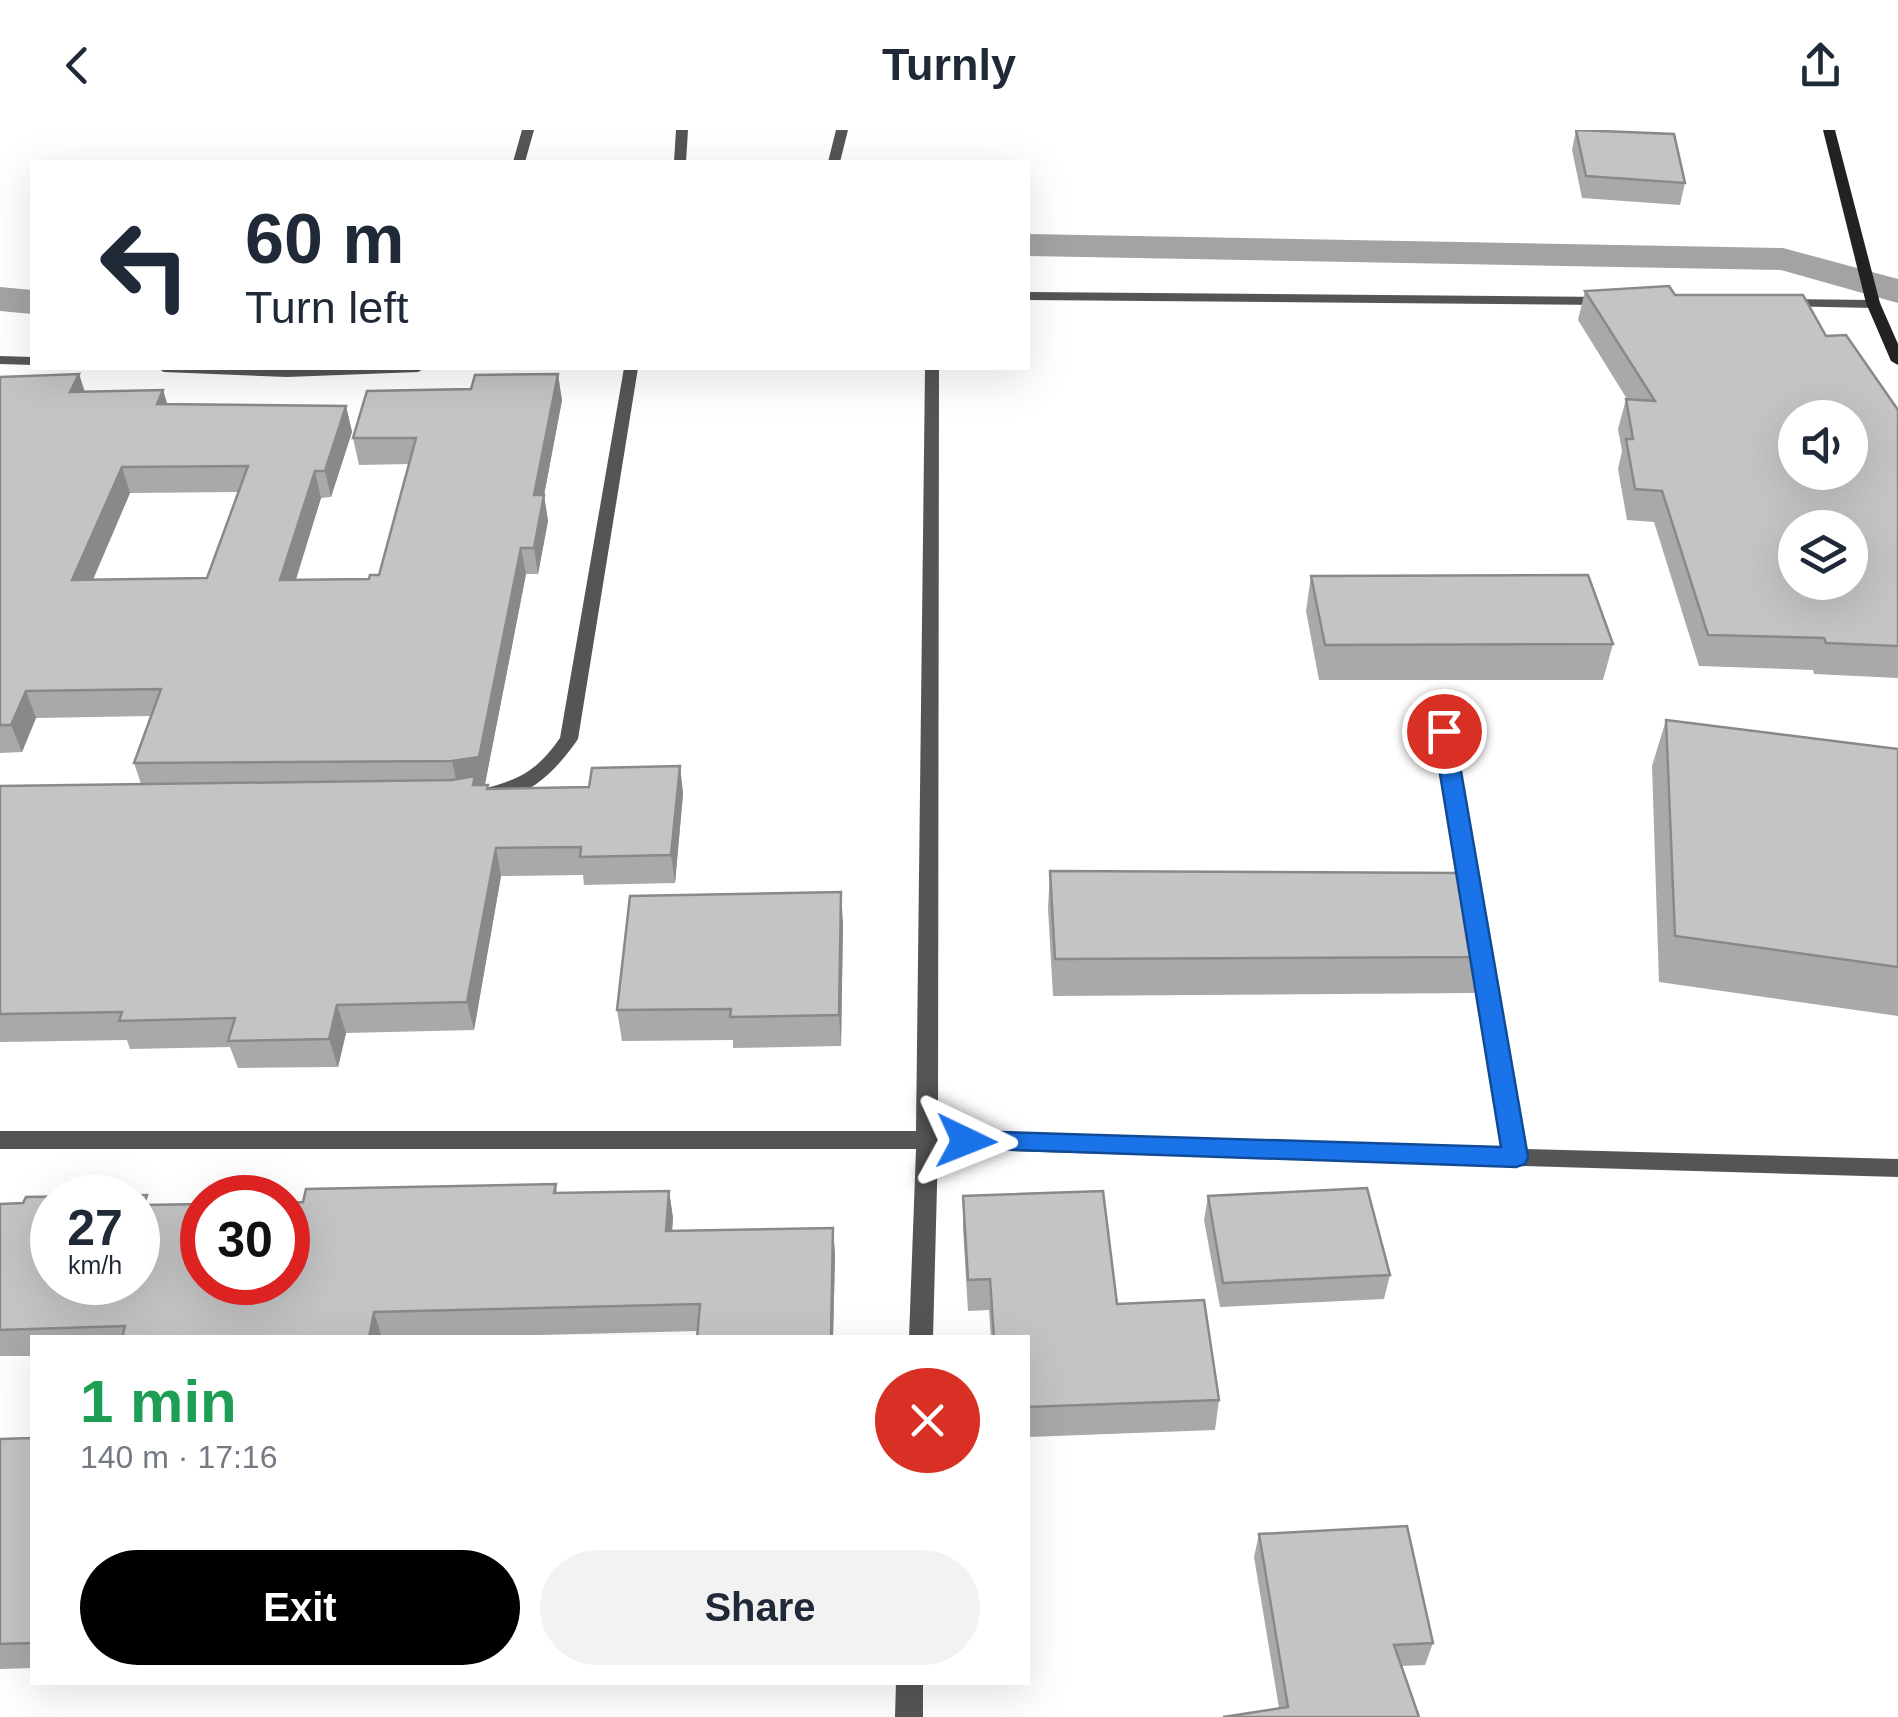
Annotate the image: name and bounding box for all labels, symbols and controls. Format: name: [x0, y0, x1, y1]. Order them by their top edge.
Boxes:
icon: back: [50, 38, 105, 93]
icon: share: [1793, 38, 1848, 93]
text: Turnly: [882, 39, 1016, 90]
icon: left: [80, 200, 210, 330]
text: 60 m: [245, 200, 405, 278]
text: Turn left: [245, 282, 408, 333]
map controls: [1778, 400, 1868, 600]
button: sound: [1778, 400, 1868, 490]
button: layers: [1778, 510, 1868, 600]
pin: [1402, 689, 1487, 774]
icon: arrive: [1417, 704, 1472, 759]
position arrow: [914, 1089, 1018, 1193]
speed limit sign: 30: [180, 1175, 310, 1305]
text: 27: [67, 1200, 123, 1256]
text: km/h: [68, 1251, 122, 1279]
text: 1 min: [80, 1368, 237, 1435]
button: close: [875, 1368, 980, 1473]
text: 140 m · 17:16: [80, 1439, 277, 1475]
button: Exit: [80, 1550, 520, 1665]
button: Share: [540, 1550, 980, 1665]

